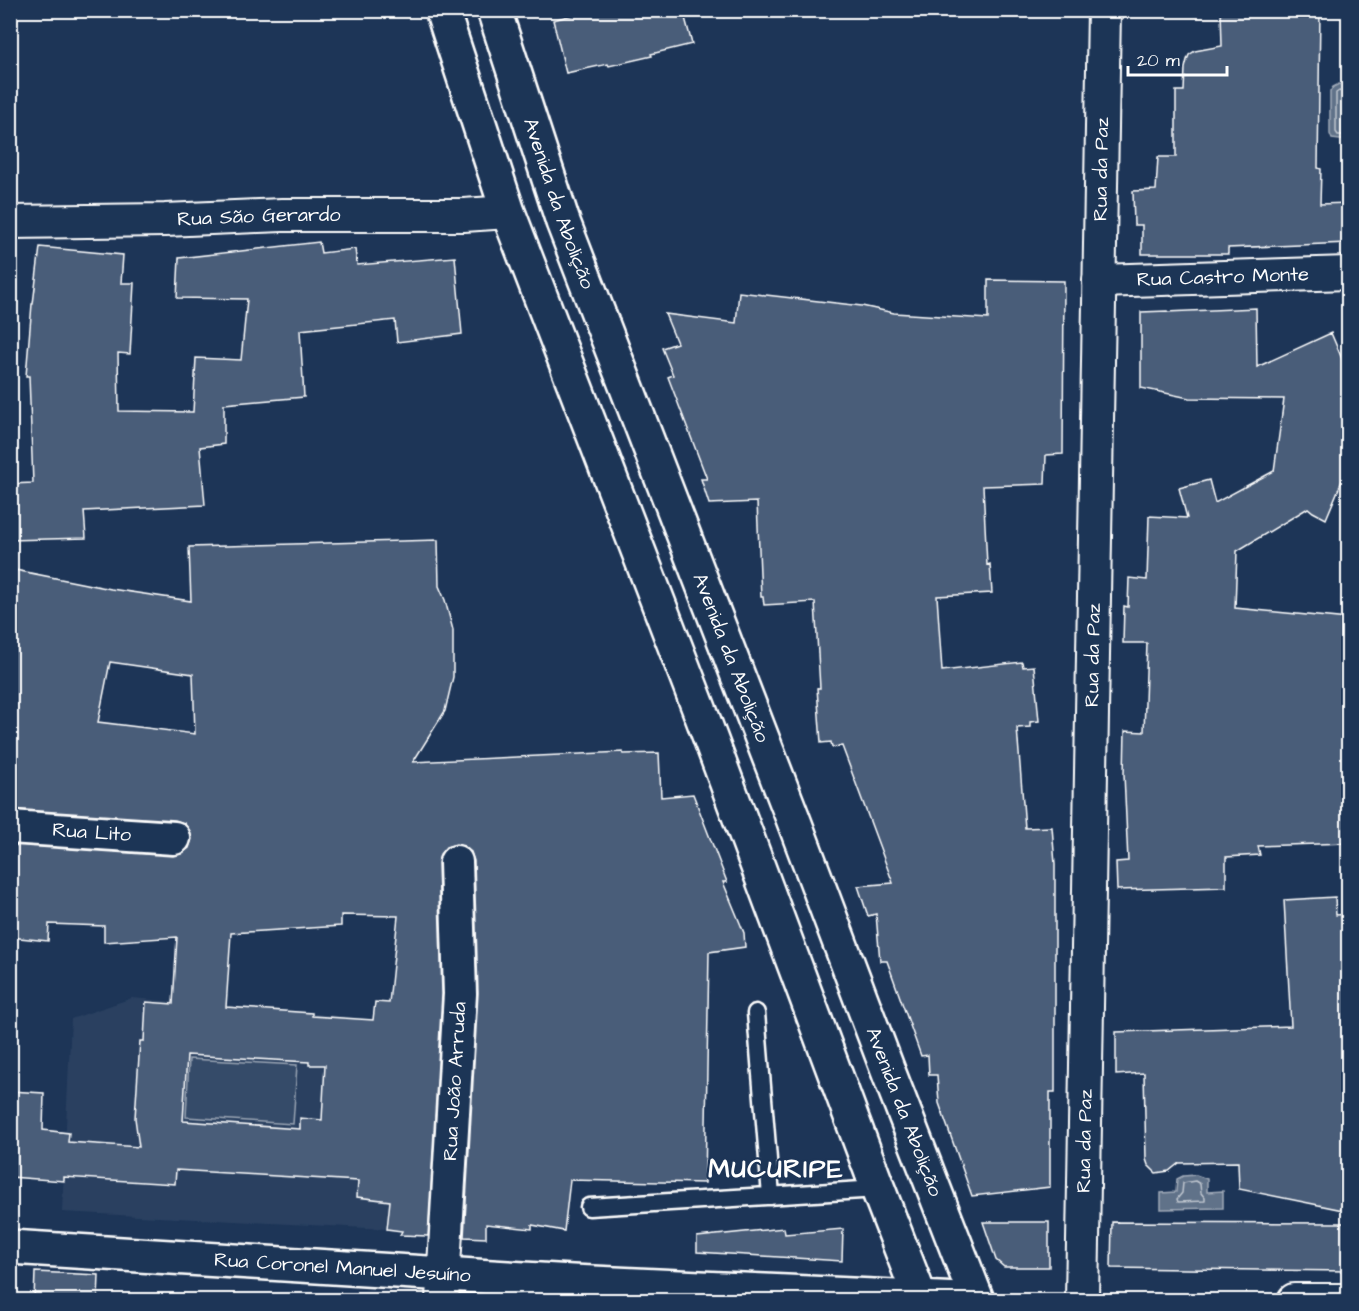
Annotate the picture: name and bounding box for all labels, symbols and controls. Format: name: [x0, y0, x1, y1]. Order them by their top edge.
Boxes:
scale bar: [1128, 39, 1227, 77]
text: 20 m: [1137, 48, 1180, 73]
street label: Avenida da Abolição: [516, 114, 602, 293]
street label: Rua da Paz: [1086, 117, 1116, 221]
street label: Rua São Gerardo: [177, 201, 341, 233]
street label: Rua Castro Monte: [1136, 260, 1310, 294]
street label: Avenida da Abolição: [686, 569, 776, 747]
street label: Rua da Paz: [1078, 603, 1108, 707]
street label: Rua Lito: [52, 816, 132, 849]
street label: Rua João Arruda: [436, 1001, 474, 1162]
street label: Avenida da Abolição: [859, 1023, 950, 1201]
street label: Rua da Paz: [1070, 1089, 1100, 1193]
district label: MUCURIPE: [708, 1151, 844, 1187]
street label: Rua Coronel Manuel Jesuíno: [213, 1246, 472, 1290]

